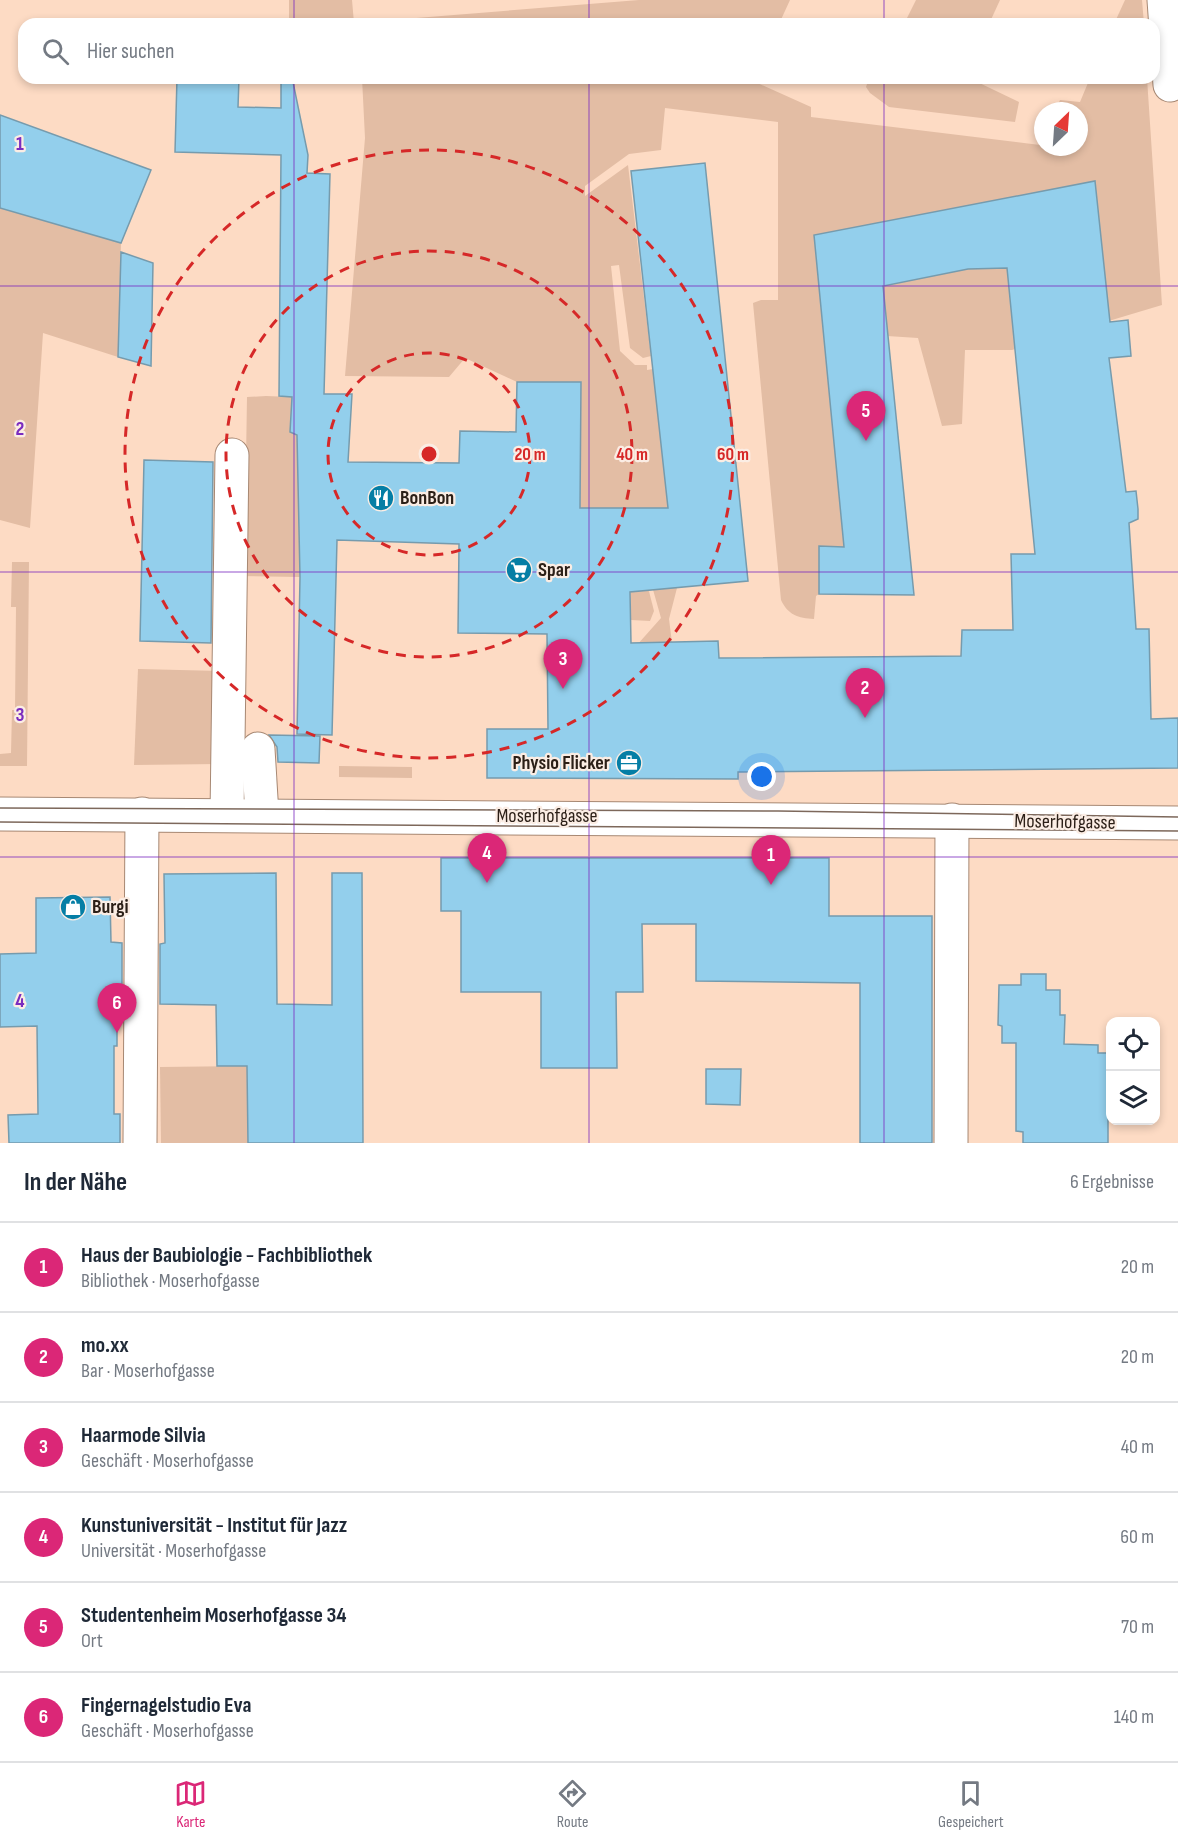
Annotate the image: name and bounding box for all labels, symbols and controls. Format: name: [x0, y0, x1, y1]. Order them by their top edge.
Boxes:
search box: [18, 18, 1160, 84]
icon: search: [39, 35, 72, 68]
text: Hier suchen: [87, 38, 175, 65]
north arrow: [1034, 102, 1088, 156]
text: 1: [16, 132, 24, 156]
pin: 5: [846, 392, 886, 441]
text: 2: [16, 417, 24, 441]
centre of rings: [419, 444, 439, 464]
text: 20 m: [514, 444, 546, 465]
text: 40 m: [616, 444, 648, 465]
text: 60 m: [717, 444, 749, 465]
restaurant icon: BonBon: [366, 483, 396, 513]
place label: BonBon: [400, 486, 454, 510]
supermarket icon: Spar: [504, 555, 534, 585]
place label: Spar: [538, 558, 570, 582]
pin: 3: [544, 640, 582, 689]
pin: 2: [846, 668, 884, 718]
text: 3: [16, 703, 25, 727]
office icon: Physio Flicker: [614, 748, 644, 778]
place label: Physio Flicker: [512, 751, 610, 775]
your location: [747, 762, 776, 791]
street label: Moserhofgasse: [496, 804, 598, 828]
street label: Moserhofgasse: [1014, 809, 1116, 835]
pin: 4: [468, 834, 506, 883]
pin: 1: [752, 836, 790, 885]
shop icon: Burgi: [58, 892, 88, 922]
place label: Burgi: [92, 895, 128, 919]
pin: 6: [98, 984, 136, 1033]
text: 4: [15, 989, 25, 1013]
map controls: [1106, 1017, 1160, 1125]
button: locate: [1106, 1017, 1160, 1071]
button: layers: [1106, 1071, 1160, 1125]
text: In der Nähe: [24, 1167, 127, 1198]
text: 6 Ergebnisse: [1070, 1170, 1154, 1194]
text: Haus der Baubiologie - Fachbibliothek: [81, 1242, 372, 1269]
text: 1: [40, 1255, 47, 1279]
text: 20 m: [1121, 1255, 1154, 1279]
text: Bibliothek · Moserhofgasse: [81, 1269, 260, 1293]
text: mo.xx: [81, 1332, 129, 1359]
text: 2: [39, 1345, 48, 1369]
text: 20 m: [1121, 1345, 1154, 1369]
text: Bar · Moserhofgasse: [81, 1359, 215, 1383]
text: Haarmode Silvia: [81, 1422, 206, 1449]
text: 3: [39, 1435, 48, 1459]
text: 40 m: [1121, 1435, 1154, 1459]
text: Geschäft · Moserhofgasse: [81, 1449, 254, 1473]
text: Kunstuniversität - Institut für Jazz: [81, 1512, 347, 1539]
text: 4: [39, 1525, 48, 1549]
text: 60 m: [1120, 1525, 1154, 1549]
text: Universität · Moserhofgasse: [81, 1539, 266, 1563]
text: Studentenheim Moserhofgasse 34: [81, 1602, 347, 1629]
text: 5: [39, 1615, 48, 1639]
text: 70 m: [1121, 1615, 1154, 1639]
text: Ort: [81, 1629, 103, 1653]
text: Fingernagelstudio Eva: [81, 1692, 251, 1719]
text: 6: [39, 1705, 48, 1729]
text: 140 m: [1114, 1705, 1154, 1729]
text: Geschäft · Moserhofgasse: [81, 1719, 254, 1743]
tab: Karte: [174, 1777, 207, 1832]
tab: Route: [556, 1777, 589, 1832]
tab: Gespeichert: [938, 1777, 1004, 1832]

